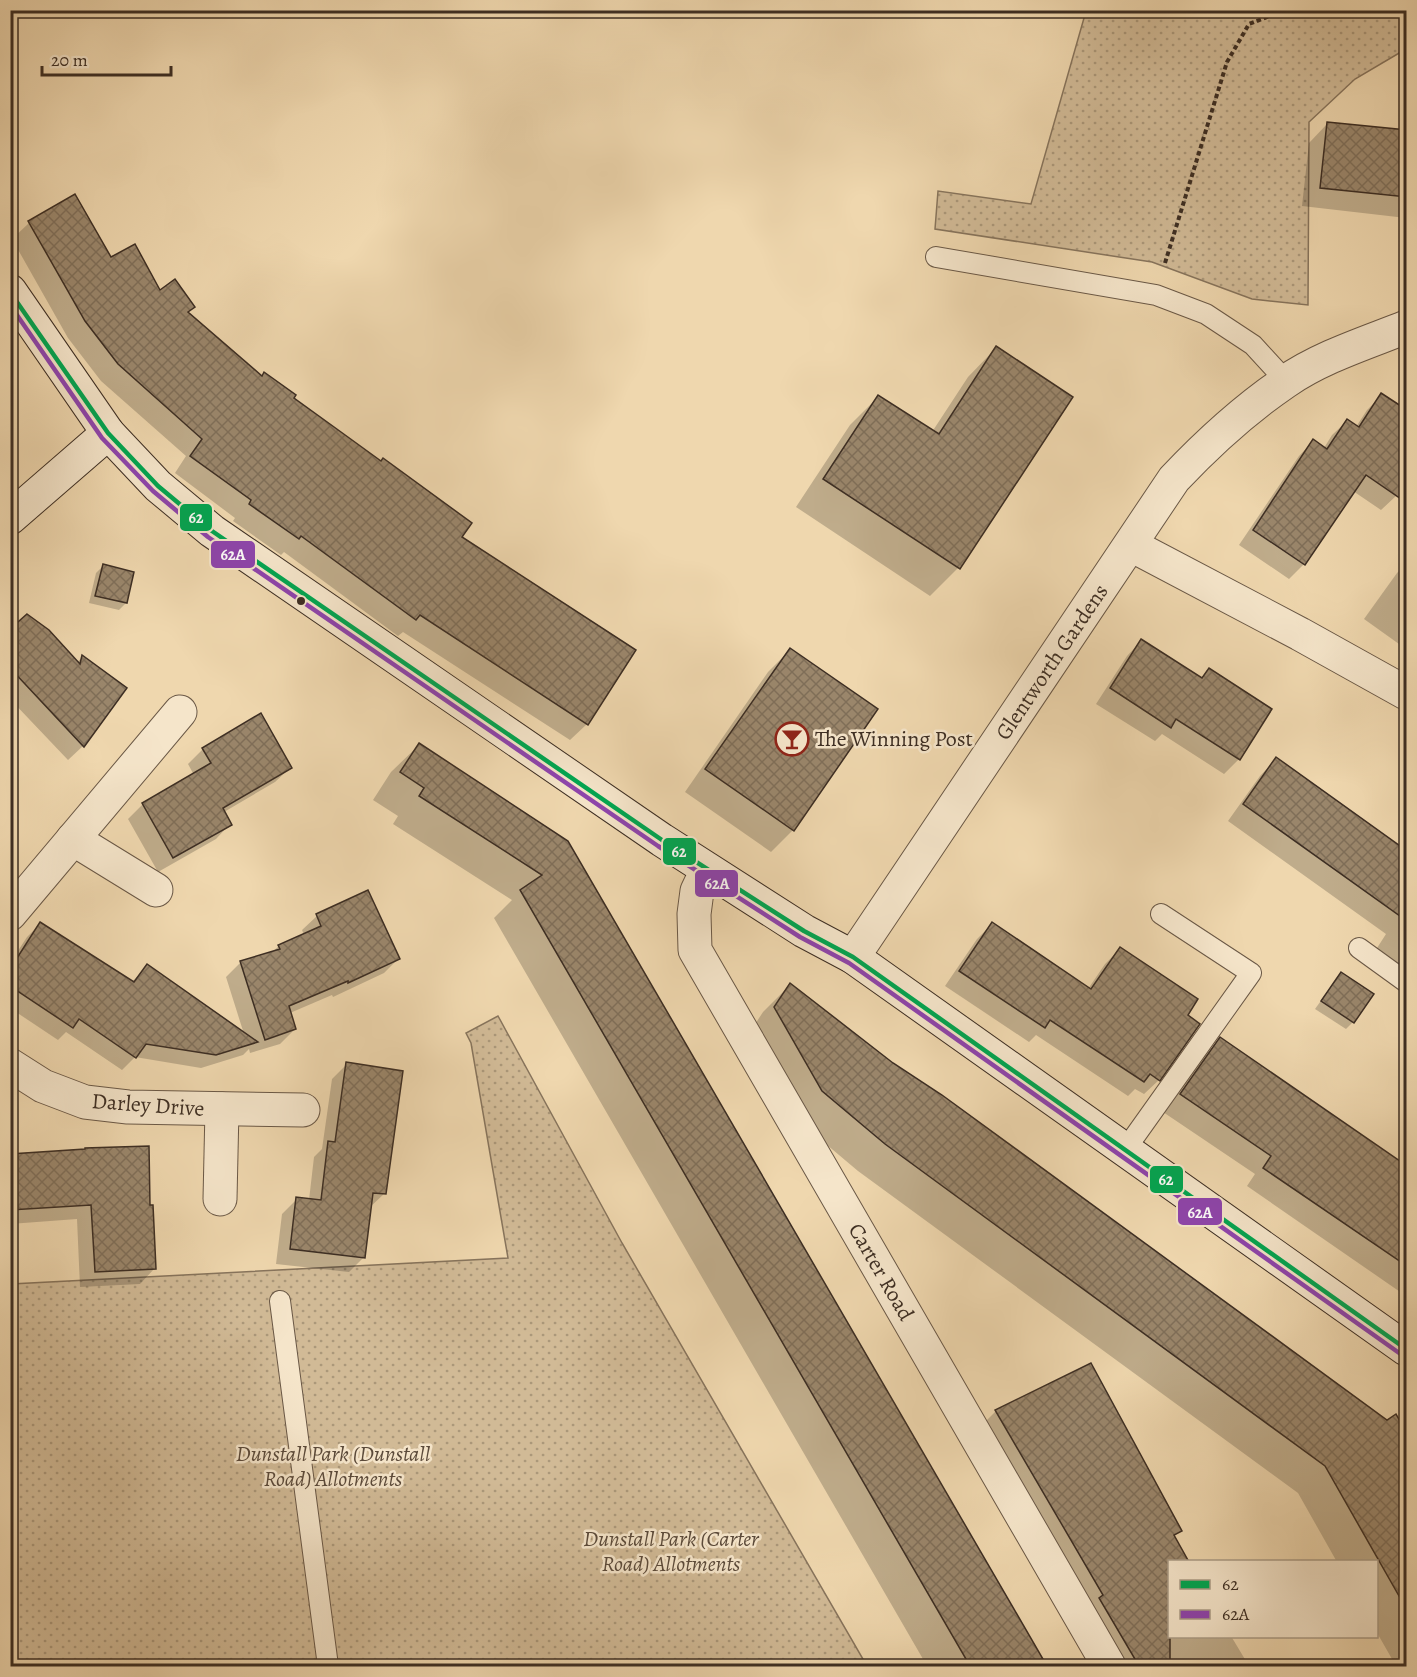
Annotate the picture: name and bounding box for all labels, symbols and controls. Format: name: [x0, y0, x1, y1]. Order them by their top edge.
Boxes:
scale bar: [42, 39, 171, 77]
text: 20 m: [51, 48, 88, 72]
line badge: 62: [179, 503, 213, 532]
text: 62: [188, 507, 204, 529]
line badge: 62A: [210, 540, 256, 569]
text: 62A: [220, 544, 247, 566]
street label: Glentworth Gardens: [989, 578, 1115, 746]
unlabelled marker: [295, 595, 307, 607]
bar icon: The Winning Post: [774, 721, 810, 757]
place label: The Winning Post: [815, 724, 973, 754]
line badge: 62: [662, 837, 697, 866]
text: 62: [671, 841, 687, 863]
line badge: 62A: [694, 869, 739, 898]
text: 62A: [704, 873, 731, 895]
street label: Darley Drive: [91, 1086, 205, 1124]
line badge: 62: [1149, 1165, 1184, 1194]
text: 62: [1158, 1169, 1174, 1191]
line badge: 62A: [1177, 1197, 1223, 1226]
text: 62A: [1187, 1202, 1214, 1224]
street label: Carter Road: [841, 1218, 921, 1326]
park label: Dunstall Park (Dunstall Road) Allotments: [236, 1439, 431, 1494]
park label: Dunstall Park (Carter Road) Allotments: [583, 1524, 760, 1579]
legend: [1168, 1560, 1378, 1638]
text: 62: [1222, 1572, 1239, 1596]
text: 62A: [1222, 1602, 1250, 1626]

